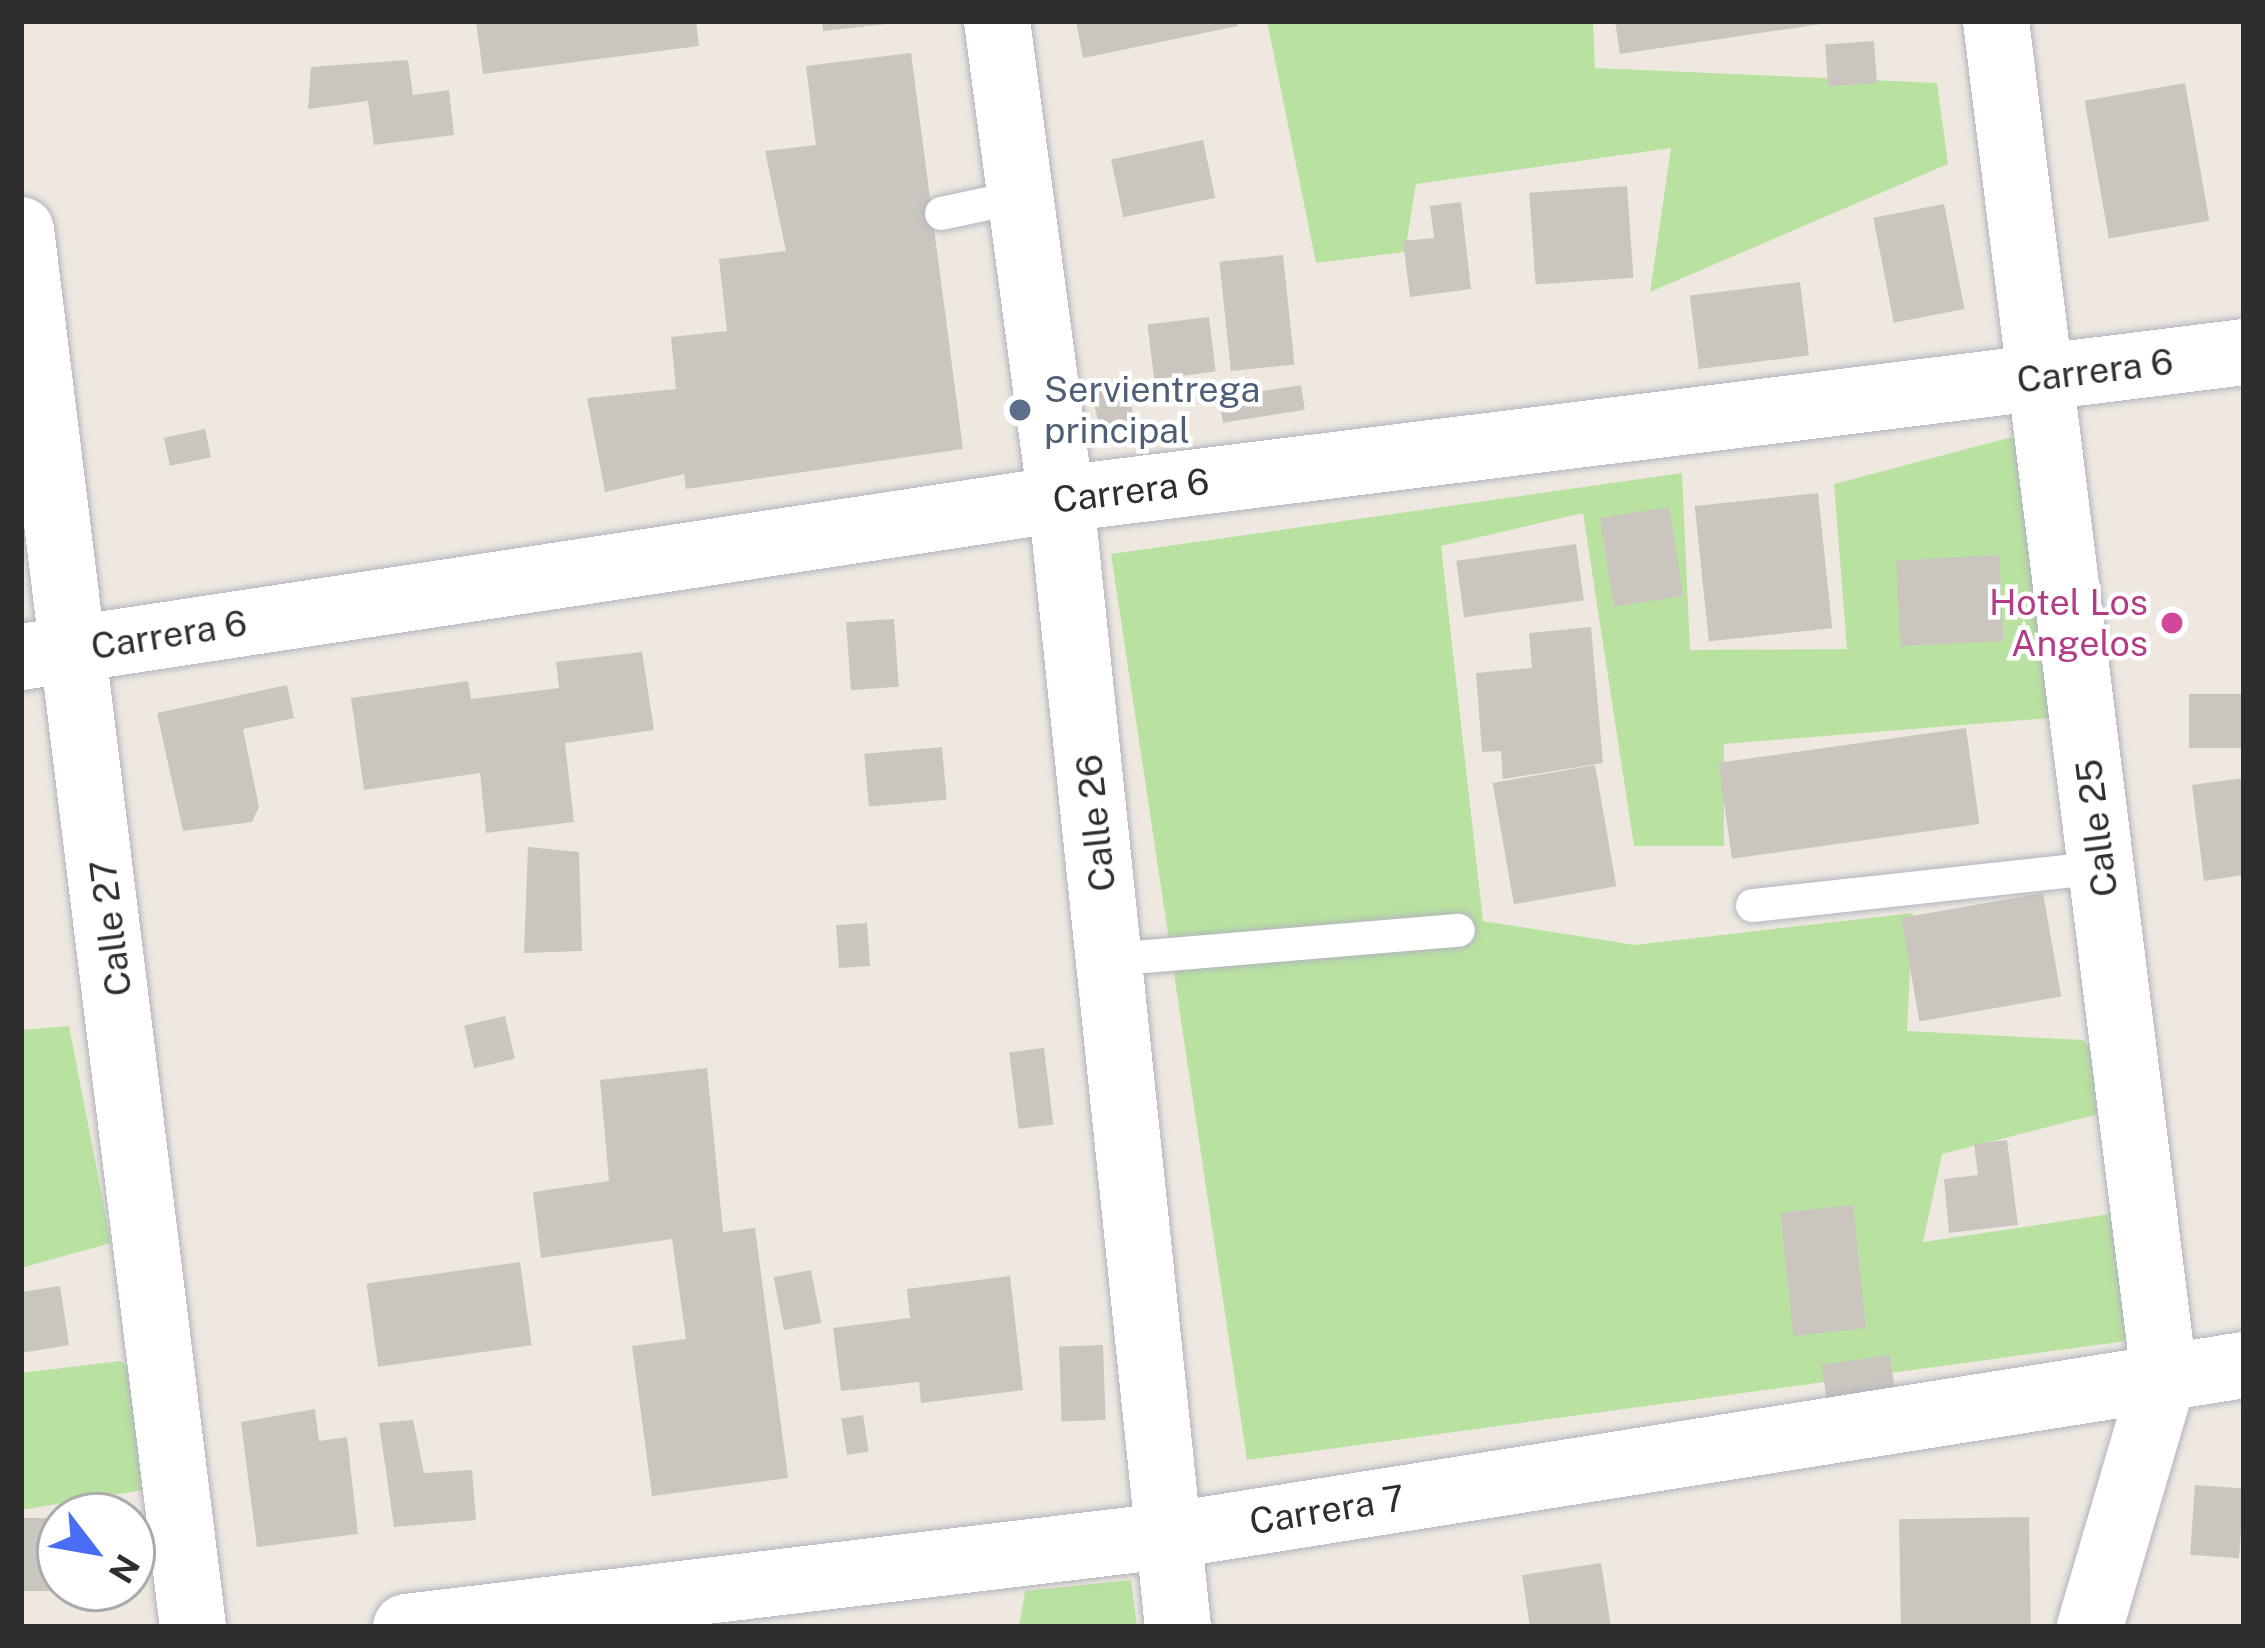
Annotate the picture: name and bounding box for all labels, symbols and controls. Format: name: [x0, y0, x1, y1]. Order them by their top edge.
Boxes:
street label: Carrera 6: [2014, 340, 2176, 402]
place label: Servientrega principal: [1044, 367, 1260, 452]
marker: Servientrega principal: [1007, 397, 1033, 423]
street label: Carrera 6: [1050, 460, 1212, 522]
place label: Hotel Los Angelos: [1989, 580, 2148, 665]
street label: Carrera 6: [88, 601, 250, 669]
marker: Hotel Los Angelos: [2159, 610, 2185, 636]
street label: Calle 26: [1067, 752, 1125, 894]
street label: Calle 25: [2067, 757, 2127, 899]
street label: Calle 27: [81, 857, 141, 999]
street label: Carrera 7: [1246, 1476, 1408, 1544]
north arrow: [36, 1492, 156, 1612]
text: N: [101, 1548, 147, 1590]

